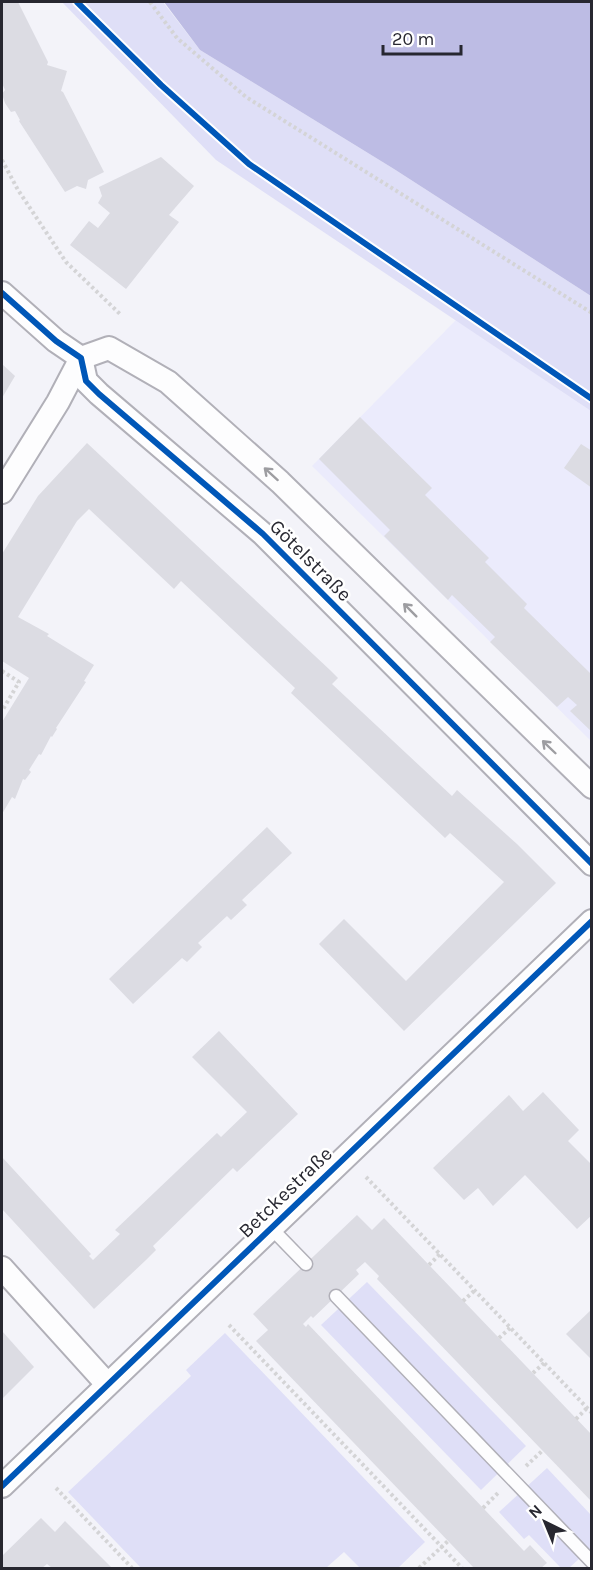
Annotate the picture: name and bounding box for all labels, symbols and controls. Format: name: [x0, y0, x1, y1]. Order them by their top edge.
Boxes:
scale bar: [383, 18, 461, 56]
text: 20 m: [392, 28, 434, 50]
one-way arrow: [264, 467, 279, 481]
street label: Götelstraße: [265, 515, 356, 606]
one-way arrow: [403, 603, 418, 618]
one-way arrow: [542, 740, 557, 754]
street label: Betckestraße: [234, 1142, 337, 1243]
north arrow: [515, 1492, 575, 1552]
text: N: [524, 1501, 546, 1522]

